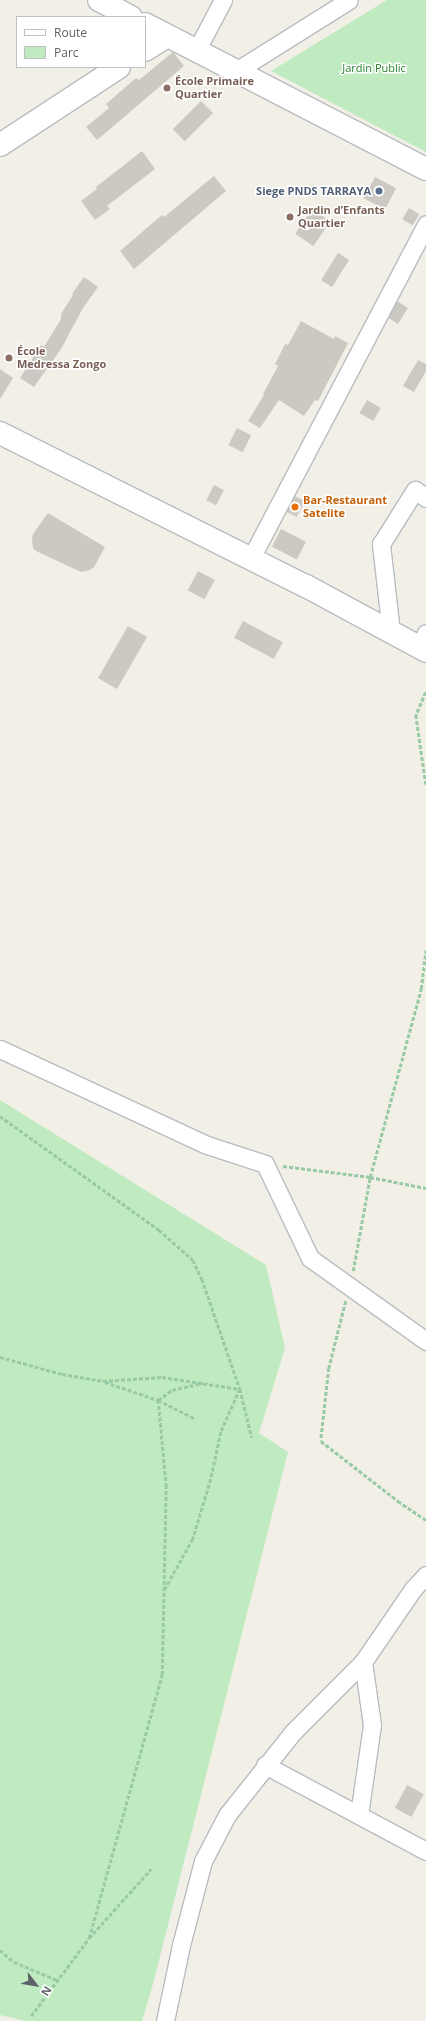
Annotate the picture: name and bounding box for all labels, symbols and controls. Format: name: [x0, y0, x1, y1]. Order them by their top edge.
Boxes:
legend: [16, 16, 146, 68]
text: Route: [54, 24, 87, 41]
text: Parc: [54, 44, 79, 61]
park label: Jardin Public: [342, 61, 406, 75]
place label: École Primaire Quartier: [175, 75, 254, 101]
marker: École Primaire Quartier: [162, 83, 172, 93]
place label: Siege PNDS TARRAYA: [256, 184, 371, 198]
marker: Siege PNDS TARRAYA: [374, 186, 384, 196]
place label: Jardin d’Enfants Quartier: [298, 204, 385, 230]
marker: Jardin d’Enfants Quartier: [285, 212, 295, 222]
place label: École Medressa Zongo: [17, 345, 106, 371]
marker: École Medressa Zongo: [4, 353, 14, 363]
place label: Bar-Restaurant Satelite: [303, 494, 387, 520]
marker: Bar-Restaurant Satelite: [290, 502, 300, 512]
north arrow: [16, 1965, 56, 2005]
text: N: [38, 1984, 55, 1999]

